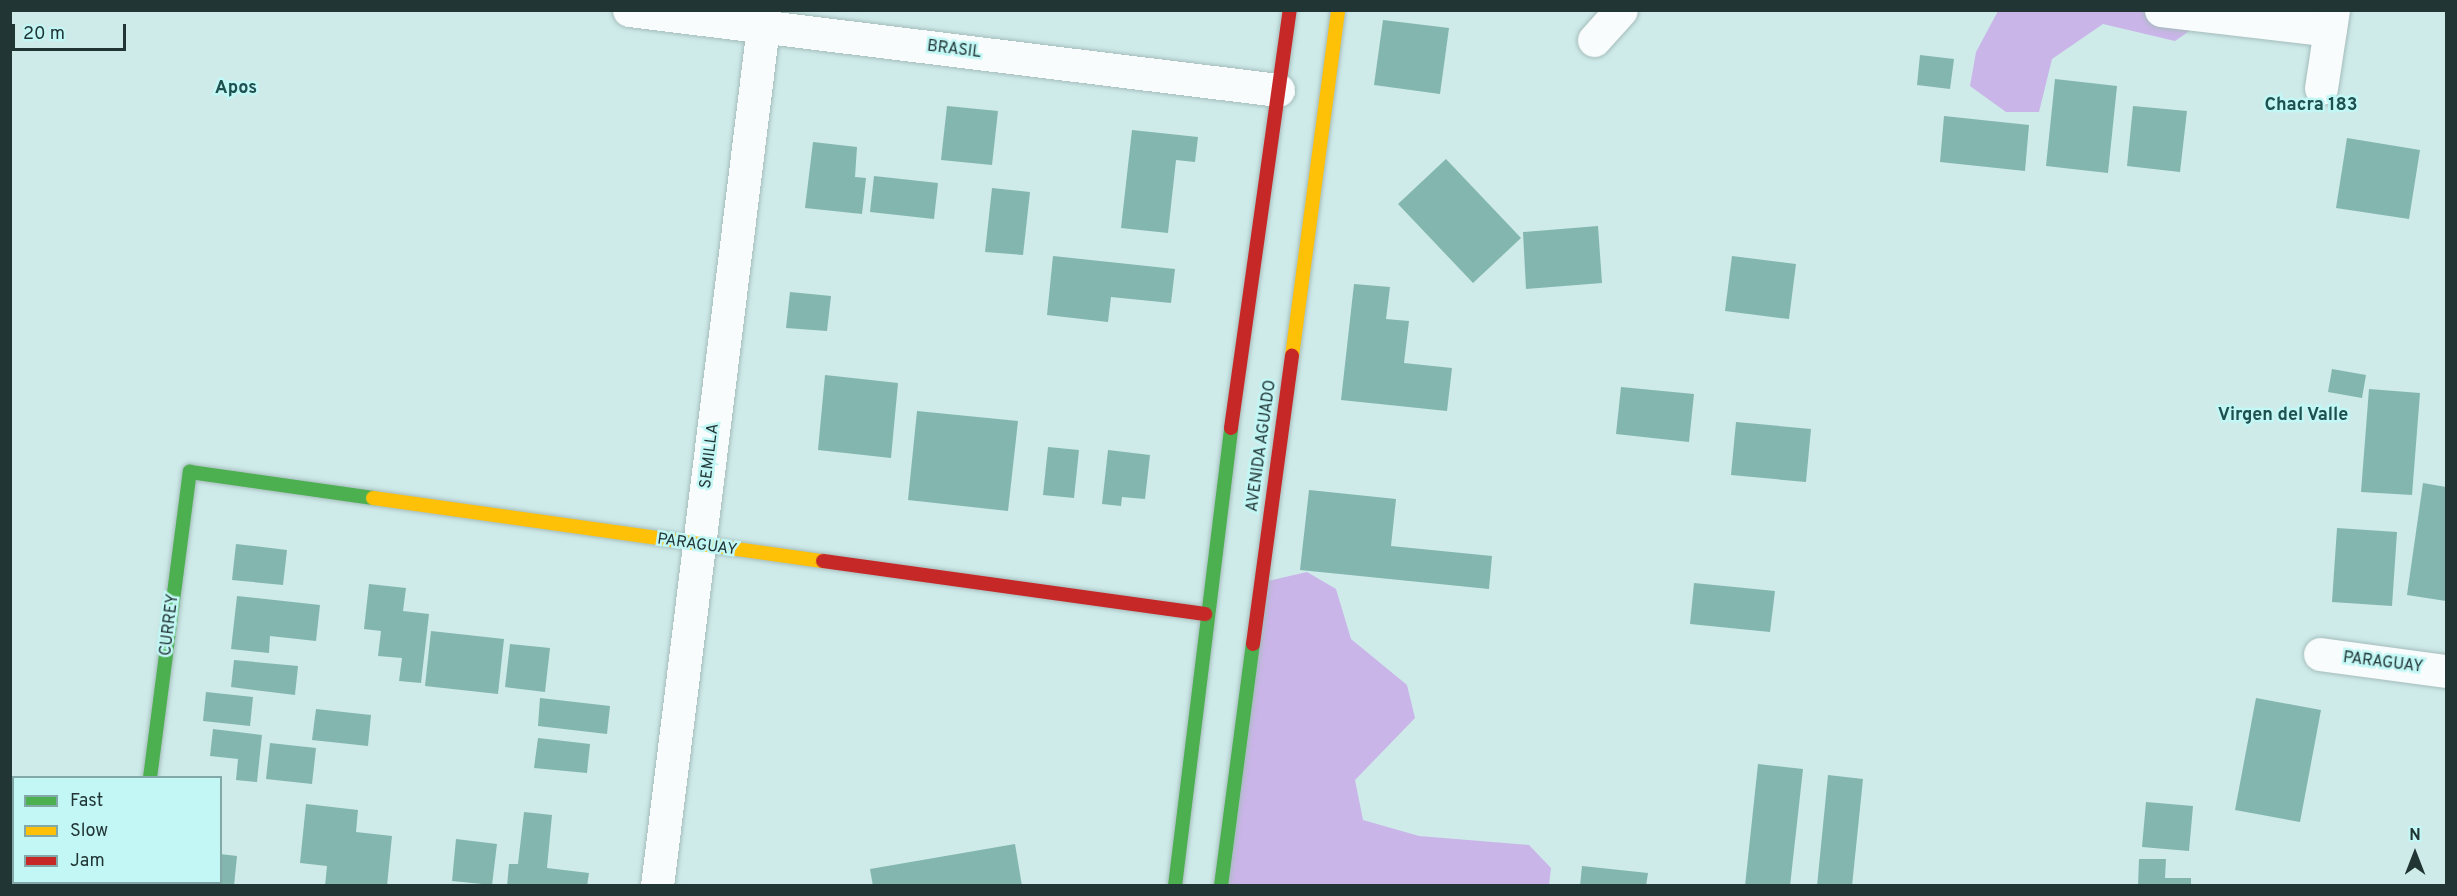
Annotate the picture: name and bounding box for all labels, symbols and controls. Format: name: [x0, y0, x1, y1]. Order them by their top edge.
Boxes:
scale bar: [15, 12, 129, 50]
text: 20 m: [23, 23, 65, 46]
street label: BRASIL: [926, 37, 982, 63]
district label: Apos: [215, 78, 257, 100]
district label: Chacra 183: [2264, 95, 2358, 117]
street label: AVENIDA AGUADO: [1243, 378, 1281, 514]
district label: Virgen del Valle: [2217, 405, 2349, 427]
street label: SEMILLA: [696, 422, 724, 490]
street label: PARAGUAY: [656, 530, 738, 560]
street label: CURREY: [157, 593, 183, 657]
street label: PARAGUAY: [2342, 649, 2424, 677]
legend: [12, 776, 222, 884]
text: Fast: [70, 790, 103, 813]
text: Slow: [70, 820, 108, 843]
north arrow: [2385, 824, 2445, 884]
text: N: [2409, 826, 2421, 846]
text: Jam: [70, 850, 105, 873]

